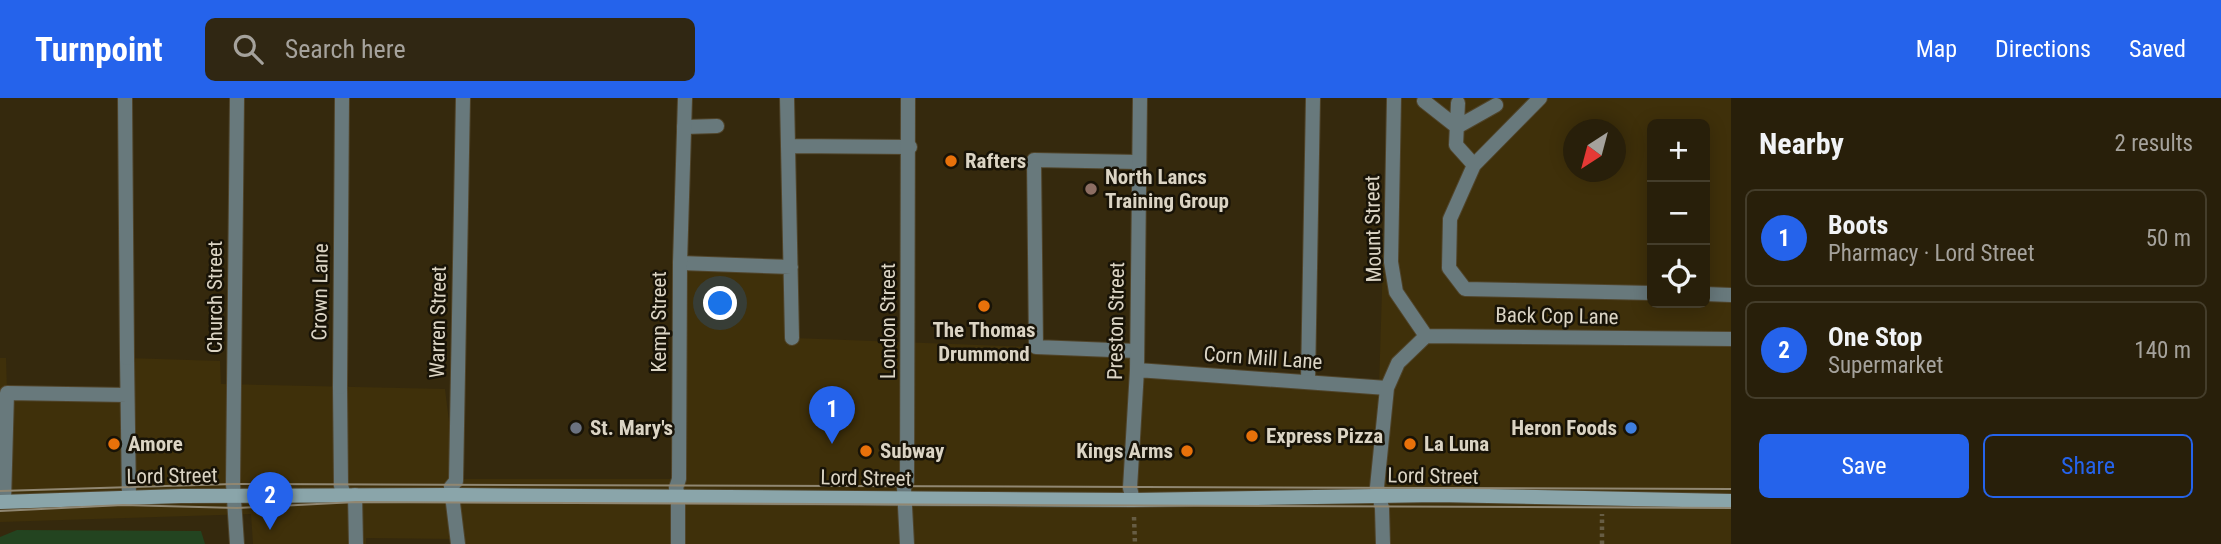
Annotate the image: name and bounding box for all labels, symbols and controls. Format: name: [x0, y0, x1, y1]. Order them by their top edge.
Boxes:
search box: [205, 18, 695, 81]
text: Turnpoint: [35, 30, 163, 69]
icon: search: [229, 30, 267, 68]
text: Search here: [285, 34, 406, 64]
text: Map: [1916, 35, 1957, 63]
text: Directions: [1995, 35, 2091, 63]
text: Saved: [2129, 35, 2186, 63]
north arrow: [1563, 119, 1626, 182]
map controls: [1647, 119, 1710, 308]
button: +: [1647, 119, 1710, 182]
text: Nearby: [1759, 126, 1844, 161]
text: 2 results: [2115, 130, 2193, 157]
place label: Rafters: [965, 149, 1026, 173]
marker: Rafters: [943, 153, 959, 169]
place label: North Lancs Training Group: [1105, 165, 1229, 213]
street label: Mount Street: [1360, 175, 1386, 283]
marker: North Lancs Training Group: [1083, 181, 1099, 197]
button: −: [1647, 182, 1710, 245]
text: Boots: [1828, 210, 1888, 240]
text: 1: [1778, 225, 1790, 252]
text: 50 m: [2146, 225, 2191, 252]
text: Pharmacy · Lord Street: [1828, 240, 2034, 267]
street label: Church Street: [203, 241, 227, 353]
street label: Crown Lane: [307, 243, 333, 341]
button: locate: [1647, 245, 1710, 308]
street label: Preston Street: [1103, 262, 1129, 380]
street label: London Street: [876, 263, 900, 379]
street label: Warren Street: [425, 266, 451, 378]
street label: Kemp Street: [647, 271, 671, 373]
your location: [703, 286, 737, 320]
marker: The Thomas Drummond: [976, 298, 992, 314]
street label: Back Cop Lane: [1495, 303, 1619, 329]
place label: The Thomas Drummond: [932, 318, 1036, 366]
text: One Stop: [1828, 322, 1922, 352]
text: 2: [1778, 337, 1790, 364]
text: 140 m: [2134, 337, 2191, 364]
street label: Corn Mill Lane: [1203, 342, 1323, 374]
text: Supermarket: [1828, 352, 1943, 379]
pin: 1: [809, 386, 855, 444]
place label: St. Mary's: [590, 416, 673, 440]
place label: Heron Foods: [1511, 416, 1617, 440]
marker: St. Mary's: [568, 420, 584, 436]
marker: Heron Foods: [1623, 420, 1639, 436]
place label: Express Pizza: [1266, 424, 1383, 448]
marker: Express Pizza: [1244, 428, 1260, 444]
place label: Amore: [128, 432, 183, 456]
place label: La Luna: [1424, 432, 1489, 456]
button: Save: [1759, 434, 1969, 498]
button: Share: [1983, 434, 2193, 498]
marker: Amore: [106, 436, 122, 452]
marker: La Luna: [1402, 436, 1418, 452]
place label: Subway: [880, 439, 945, 463]
place label: Kings Arms: [1076, 439, 1173, 463]
marker: Subway: [858, 443, 874, 459]
marker: Kings Arms: [1179, 443, 1195, 459]
street label: Lord Street: [126, 463, 218, 489]
street label: Lord Street: [1387, 463, 1479, 489]
street label: Lord Street: [820, 465, 912, 491]
pin: 2: [247, 472, 293, 530]

